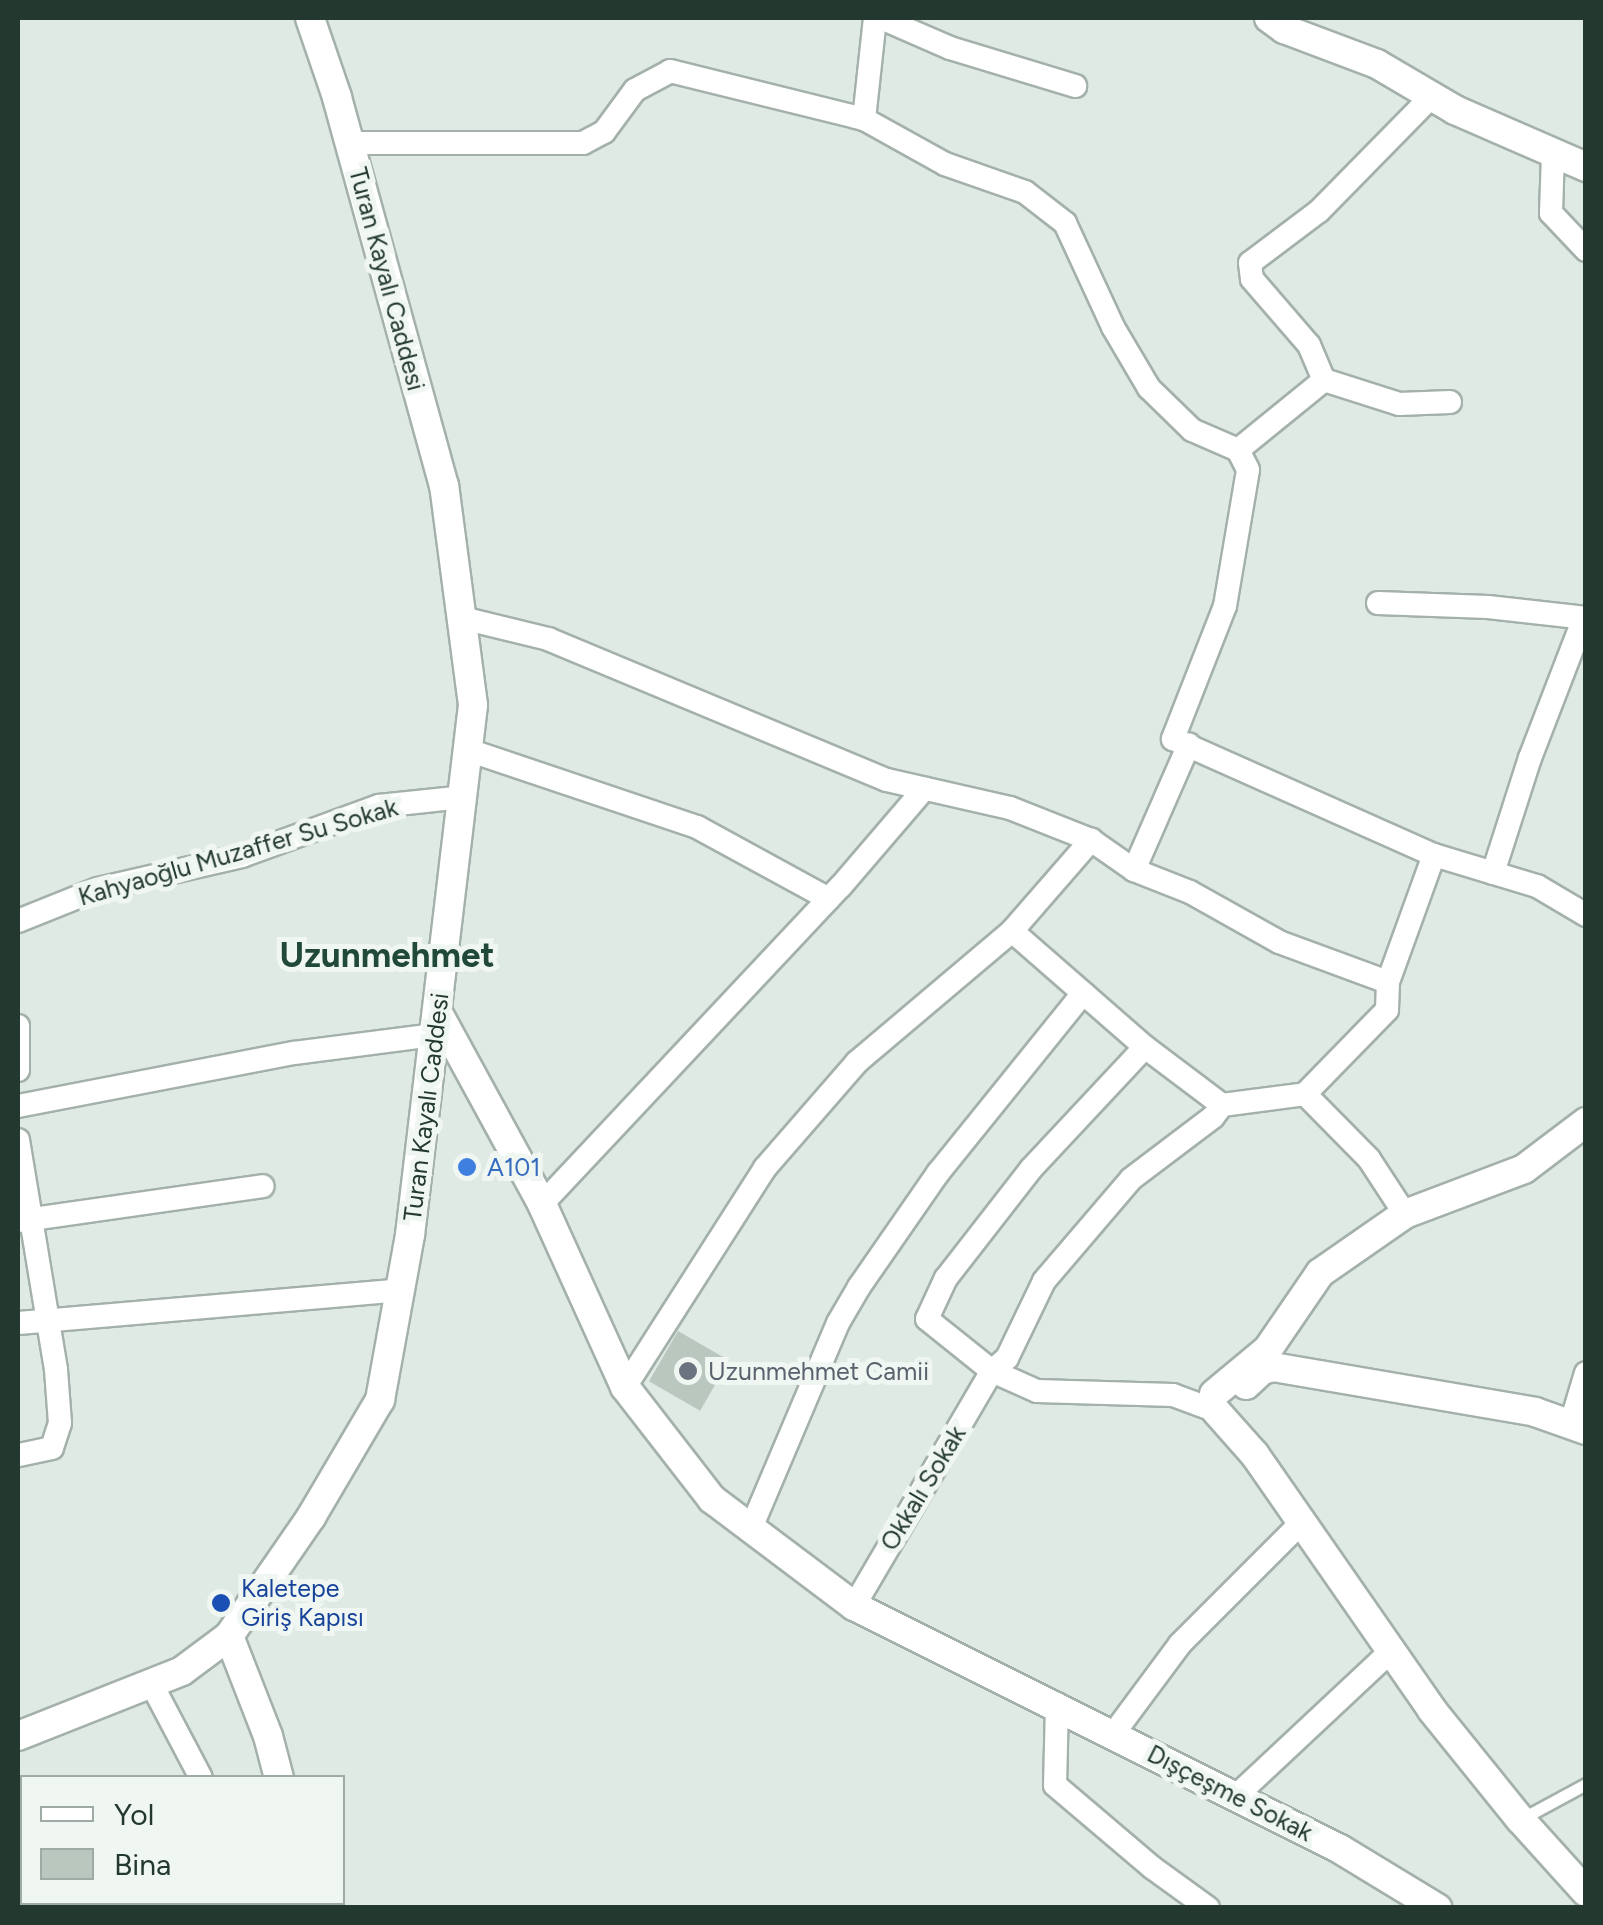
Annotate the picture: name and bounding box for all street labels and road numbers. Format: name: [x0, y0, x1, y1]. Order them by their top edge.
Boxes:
street label: Turan Kayalı Caddesi: [343, 164, 431, 394]
street label: Kahyaoğlu Muzaffer Su Sokak: [75, 792, 401, 912]
street label: Turan Kayalı Caddesi: [397, 991, 455, 1223]
street label: Okkalı Sokak: [874, 1420, 972, 1556]
street label: Dışçeşme Sokak: [1142, 1738, 1318, 1848]

